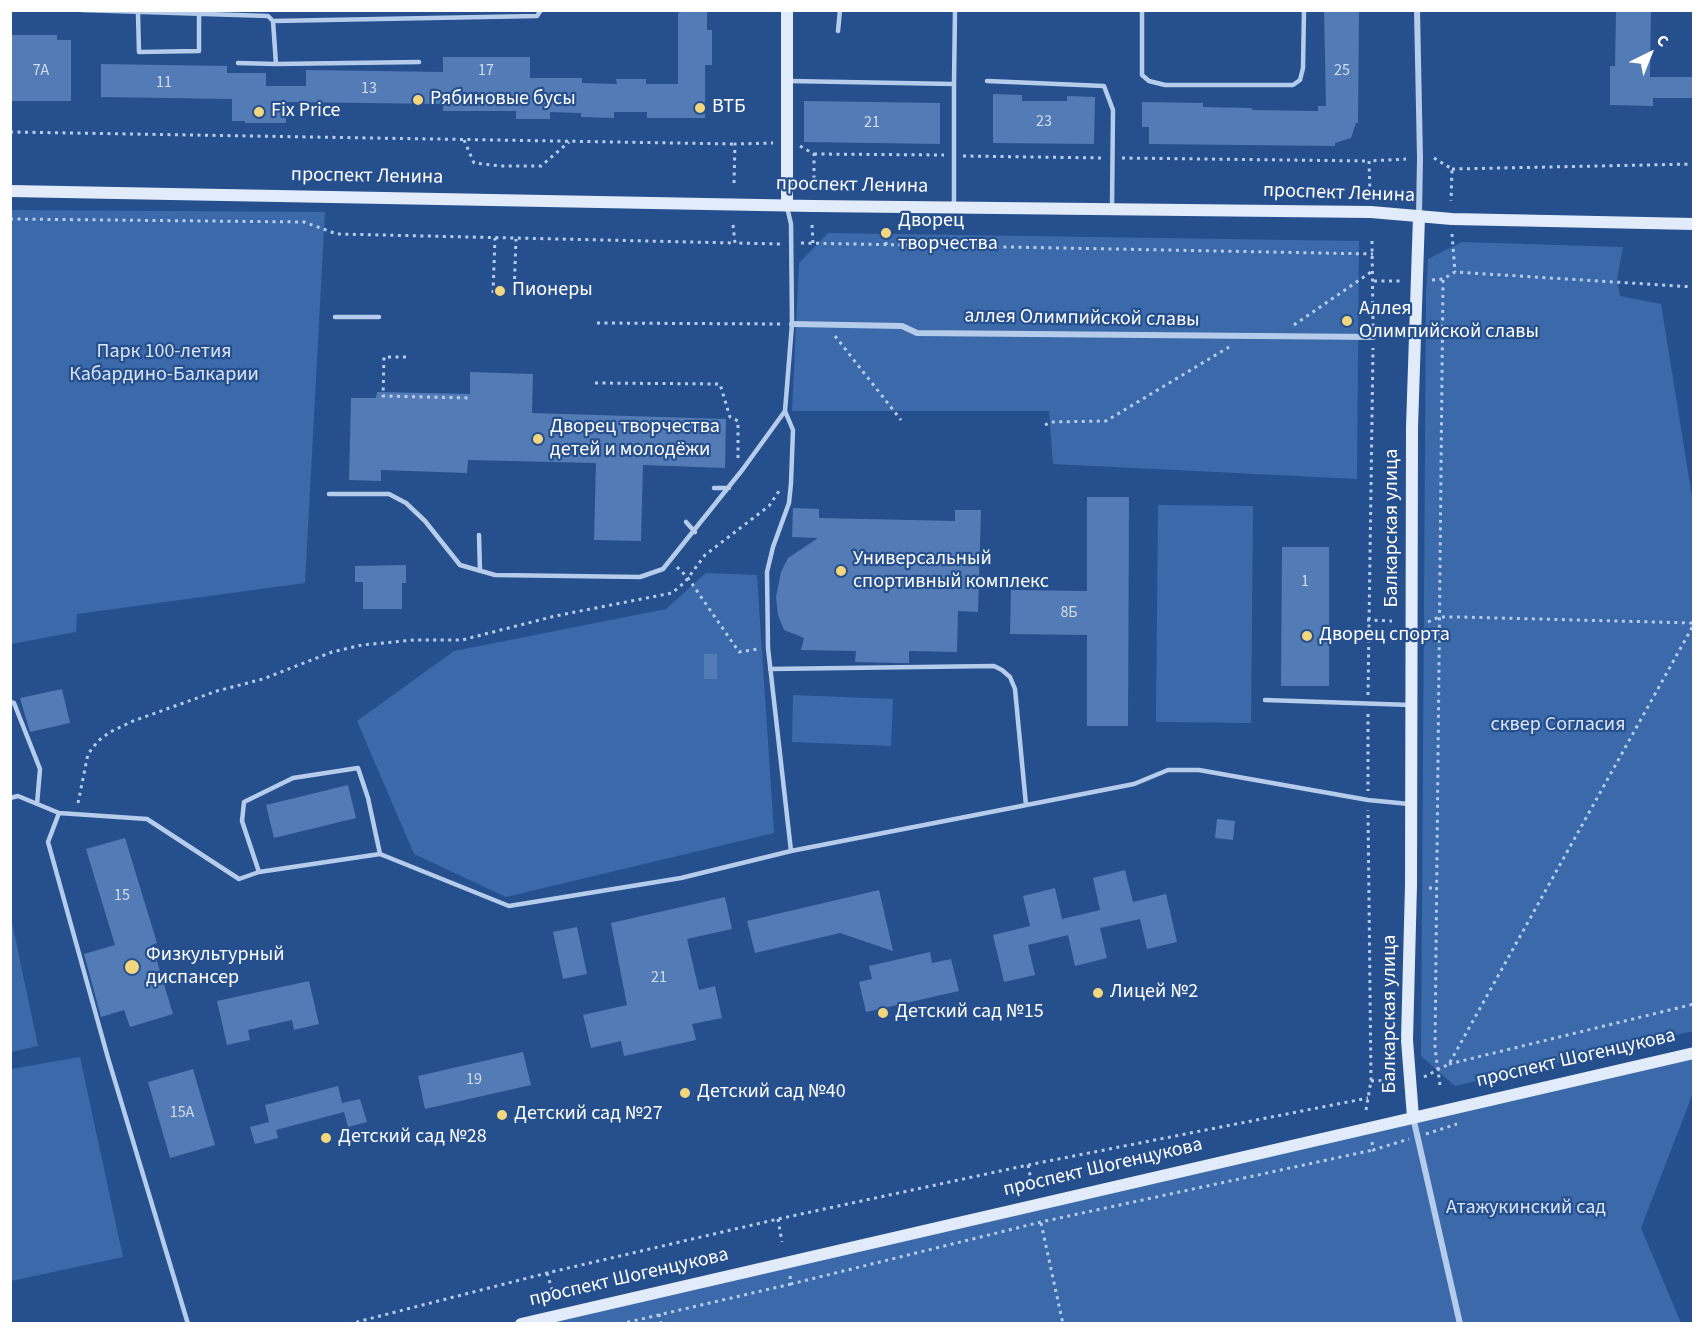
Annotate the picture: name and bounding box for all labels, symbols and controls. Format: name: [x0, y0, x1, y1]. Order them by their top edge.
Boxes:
north arrow: [1620, 24, 1680, 84]
text: С: [1651, 30, 1673, 52]
house number: 7А: [33, 61, 49, 81]
house number: 17: [478, 61, 494, 81]
house number: 25: [1334, 61, 1350, 81]
house number: 11: [156, 73, 172, 93]
house number: 13: [361, 79, 377, 99]
place label: Рябиновые бусы: [430, 88, 576, 112]
marker: Рябиновые бусы: [411, 93, 425, 107]
place label: ВТБ: [712, 96, 746, 120]
place label: Fix Price: [271, 100, 341, 124]
marker: ВТБ: [693, 101, 707, 115]
marker: Fix Price: [252, 105, 266, 119]
house number: 23: [1036, 112, 1052, 132]
house number: 21: [864, 113, 880, 133]
street label: проспект Ленина: [291, 164, 443, 190]
street label: проспект Ленина: [776, 173, 928, 199]
street label: проспект Ленина: [1263, 179, 1415, 209]
place label: Дворец творчества: [898, 210, 998, 257]
marker: Дворец творчества: [879, 226, 893, 240]
place label: Пионеры: [512, 279, 593, 303]
marker: Пионеры: [493, 284, 507, 298]
place label: Аллея Олимпийской славы: [1359, 298, 1539, 345]
street label: аллея Олимпийской славы: [964, 305, 1200, 333]
marker: Аллея Олимпийской славы: [1340, 314, 1354, 328]
park label: Парк 100-летия Кабардино-Балкарии: [69, 341, 259, 388]
place label: Дворец творчества детей и молодёжи: [550, 416, 720, 463]
marker: Дворец творчества детей и молодёжи: [531, 432, 545, 446]
street label: Балкарская улица: [1381, 449, 1405, 607]
place label: Универсальный спортивный комплекс: [853, 548, 1049, 595]
marker: Универсальный спортивный комплекс: [834, 564, 848, 578]
house number: 1: [1301, 572, 1309, 592]
house number: 8Б: [1060, 603, 1078, 623]
place label: Дворец спорта: [1319, 624, 1450, 648]
marker: Дворец спорта: [1300, 629, 1314, 643]
park label: сквер Согласия: [1491, 714, 1625, 738]
house number: 15: [114, 886, 130, 906]
street label: Балкарская улица: [1379, 935, 1403, 1093]
place label: Физкультурный диспансер: [146, 944, 285, 991]
marker: Физкультурный диспансер: [123, 958, 141, 976]
house number: 21: [651, 968, 667, 988]
place label: Лицей №2: [1110, 981, 1198, 1005]
marker: Лицей №2: [1091, 986, 1105, 1000]
place label: Детский сад №15: [895, 1001, 1044, 1025]
marker: Детский сад №15: [876, 1006, 890, 1020]
street label: проспект Шогенцукова: [1474, 1024, 1678, 1094]
house number: 19: [466, 1070, 482, 1090]
place label: Детский сад №40: [697, 1081, 846, 1105]
marker: Детский сад №40: [678, 1086, 692, 1100]
house number: 15А: [170, 1103, 194, 1123]
place label: Детский сад №27: [514, 1103, 663, 1127]
marker: Детский сад №27: [495, 1108, 509, 1122]
place label: Детский сад №28: [338, 1126, 487, 1150]
marker: Детский сад №28: [319, 1131, 333, 1145]
street label: проспект Шогенцукова: [1001, 1133, 1205, 1203]
park label: Атажукинский сад: [1446, 1197, 1606, 1221]
street label: проспект Шогенцукова: [527, 1243, 731, 1313]

